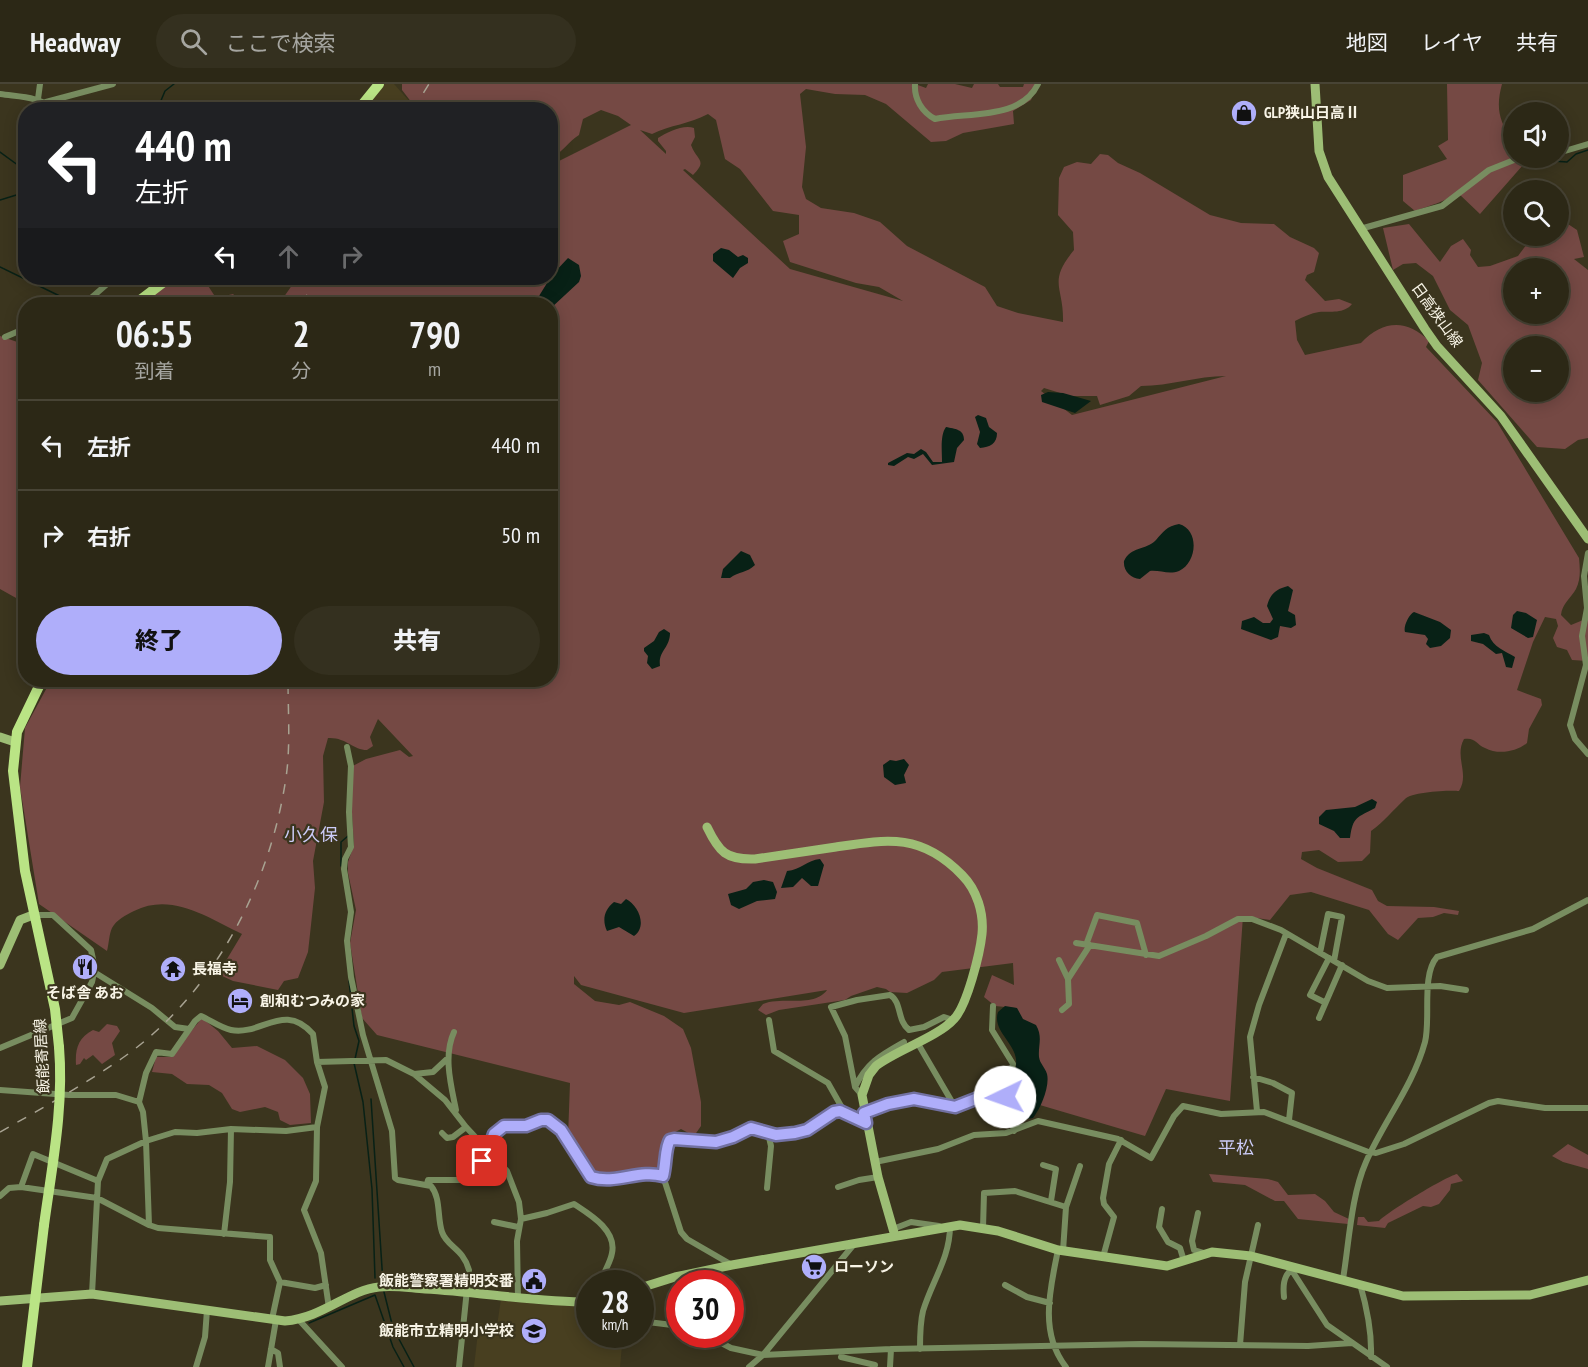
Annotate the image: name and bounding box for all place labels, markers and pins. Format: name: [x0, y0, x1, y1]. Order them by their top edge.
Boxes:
shop icon: GLP狭山日高Ⅱ: [1229, 98, 1259, 128]
place label: GLP狭山日高Ⅱ: [1264, 103, 1360, 122]
restaurant icon: そば舎 あお: [70, 952, 100, 982]
temple icon: 長福寺: [158, 954, 188, 984]
place label: 長福寺: [192, 959, 237, 978]
place label: そば舎 あお: [46, 983, 124, 1002]
hotel icon: 創和むつみの家: [225, 986, 255, 1016]
place label: 創和むつみの家: [260, 991, 365, 1010]
pin: [456, 1135, 507, 1186]
supermarket icon: ローソン: [799, 1252, 829, 1282]
place label: ローソン: [834, 1257, 894, 1276]
public building icon: 飯能警察署精明交番: [519, 1266, 549, 1296]
place label: 飯能警察署精明交番: [379, 1271, 514, 1290]
school or university icon: 飯能市立精明小学校: [519, 1316, 549, 1346]
place label: 飯能市立精明小学校: [379, 1321, 514, 1340]

